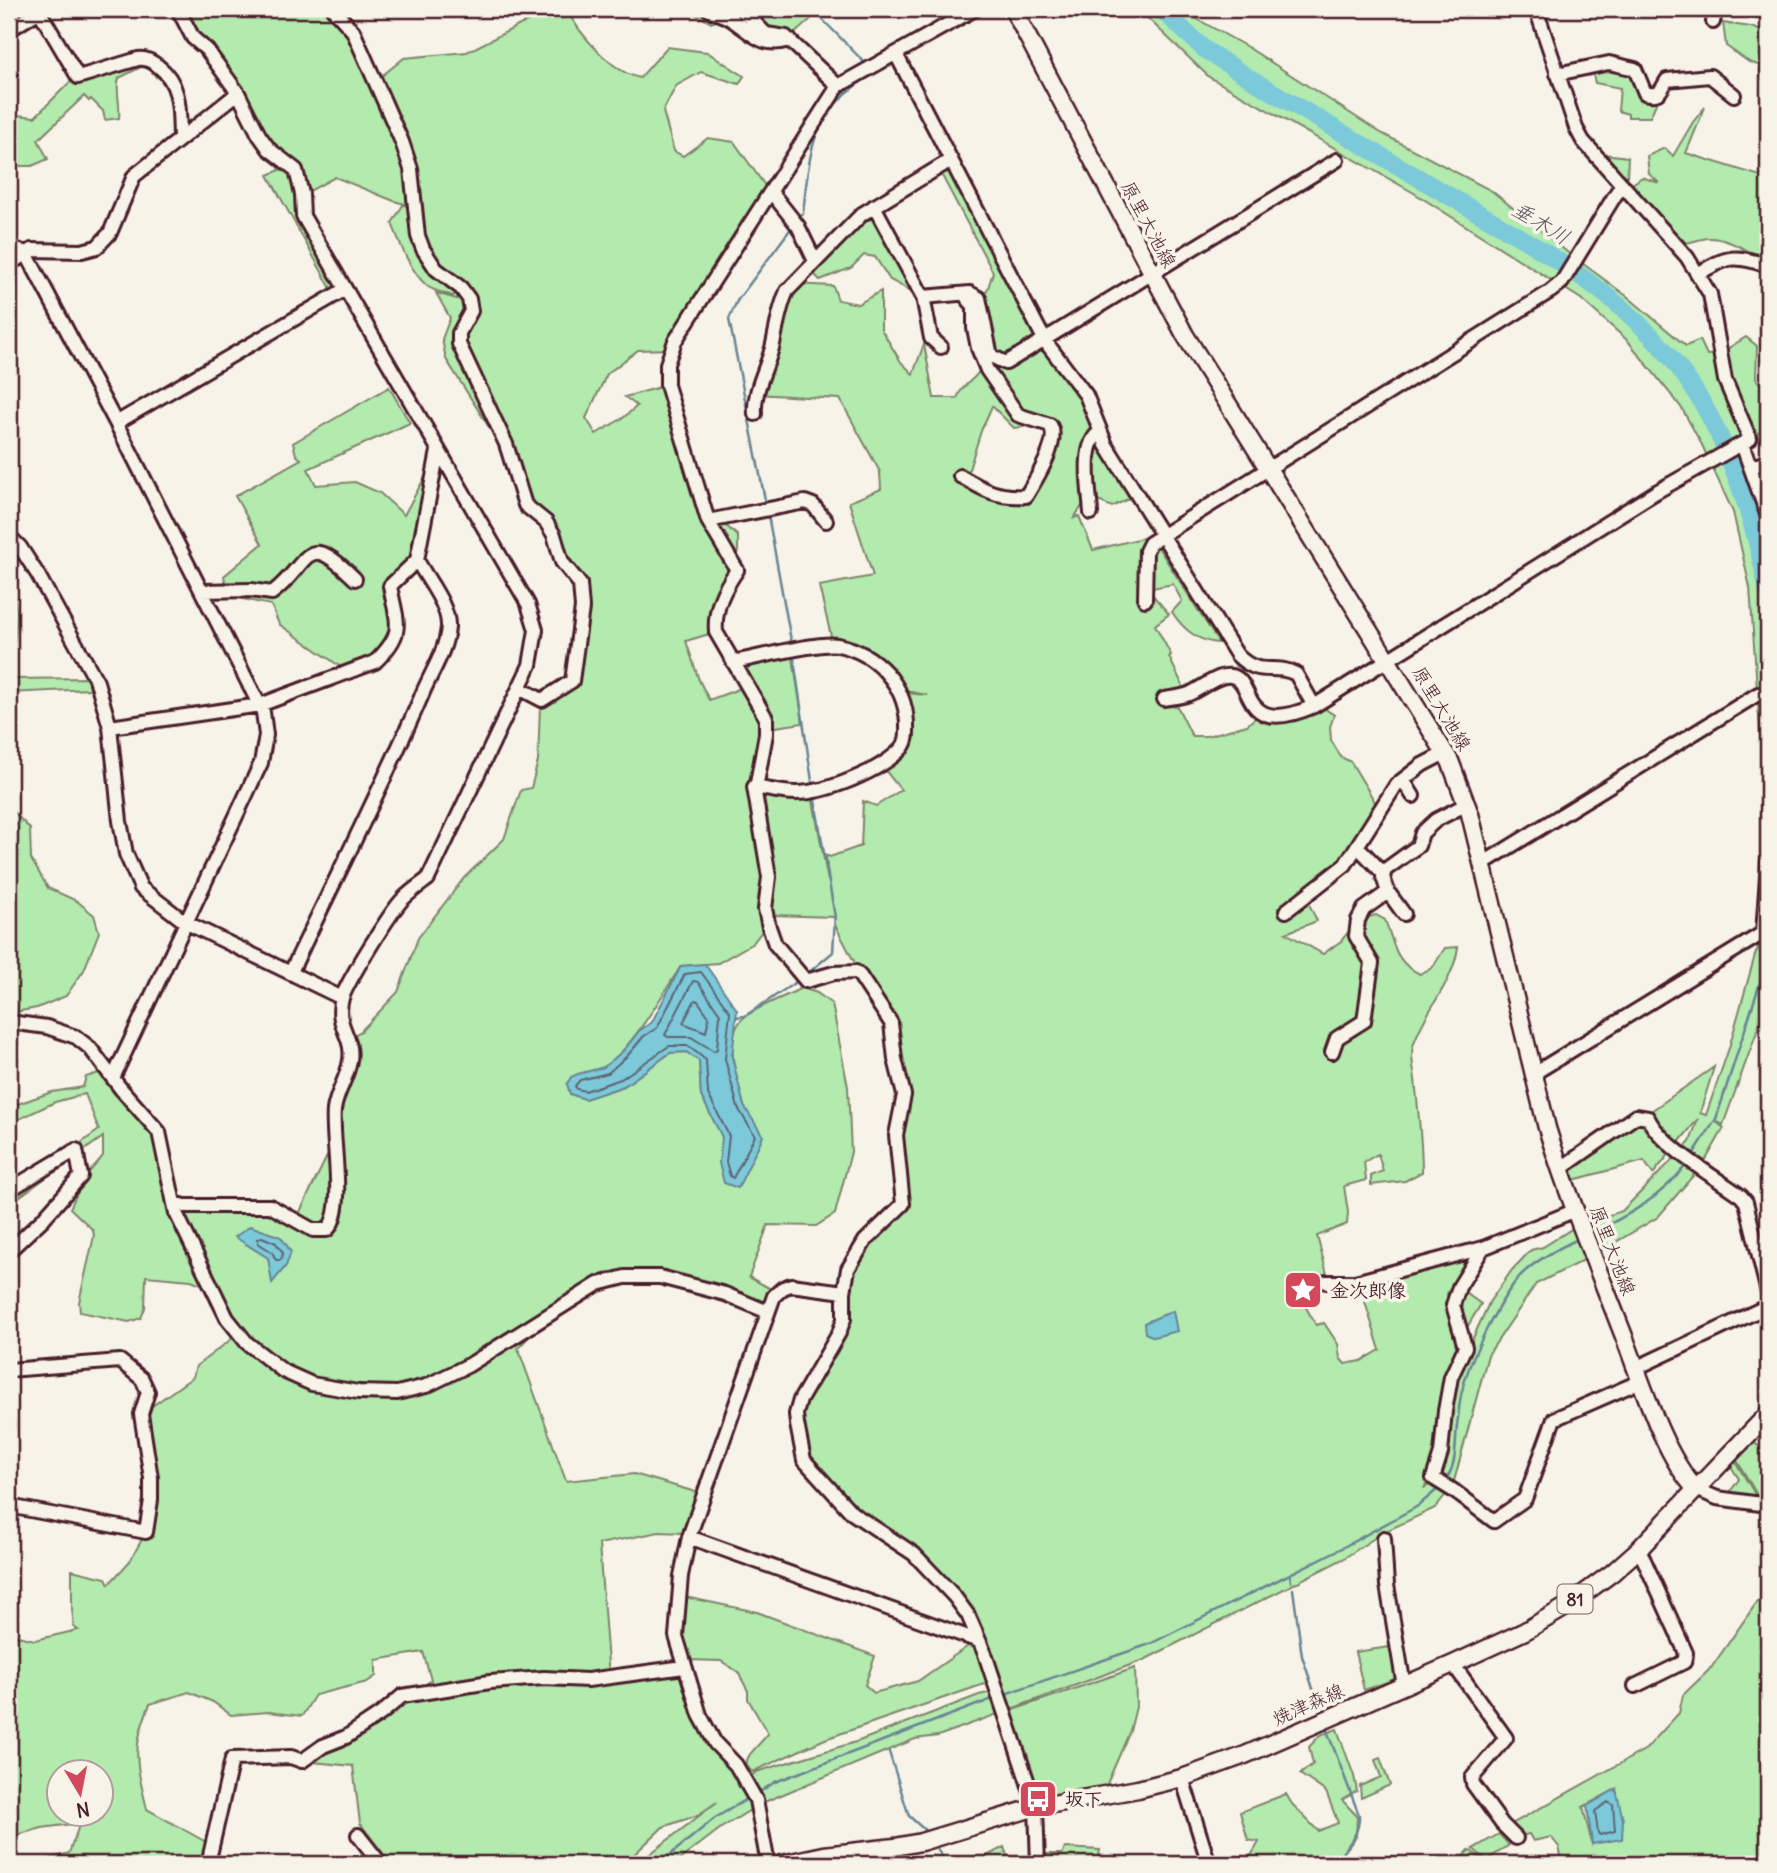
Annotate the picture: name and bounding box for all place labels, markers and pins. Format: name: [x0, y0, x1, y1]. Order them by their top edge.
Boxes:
place icon: 金次郎像: [1282, 1269, 1324, 1311]
place label: 金次郎像: [1330, 1278, 1406, 1302]
bus stop icon: 坂下: [1017, 1778, 1059, 1820]
place label: 坂下: [1065, 1787, 1103, 1811]

